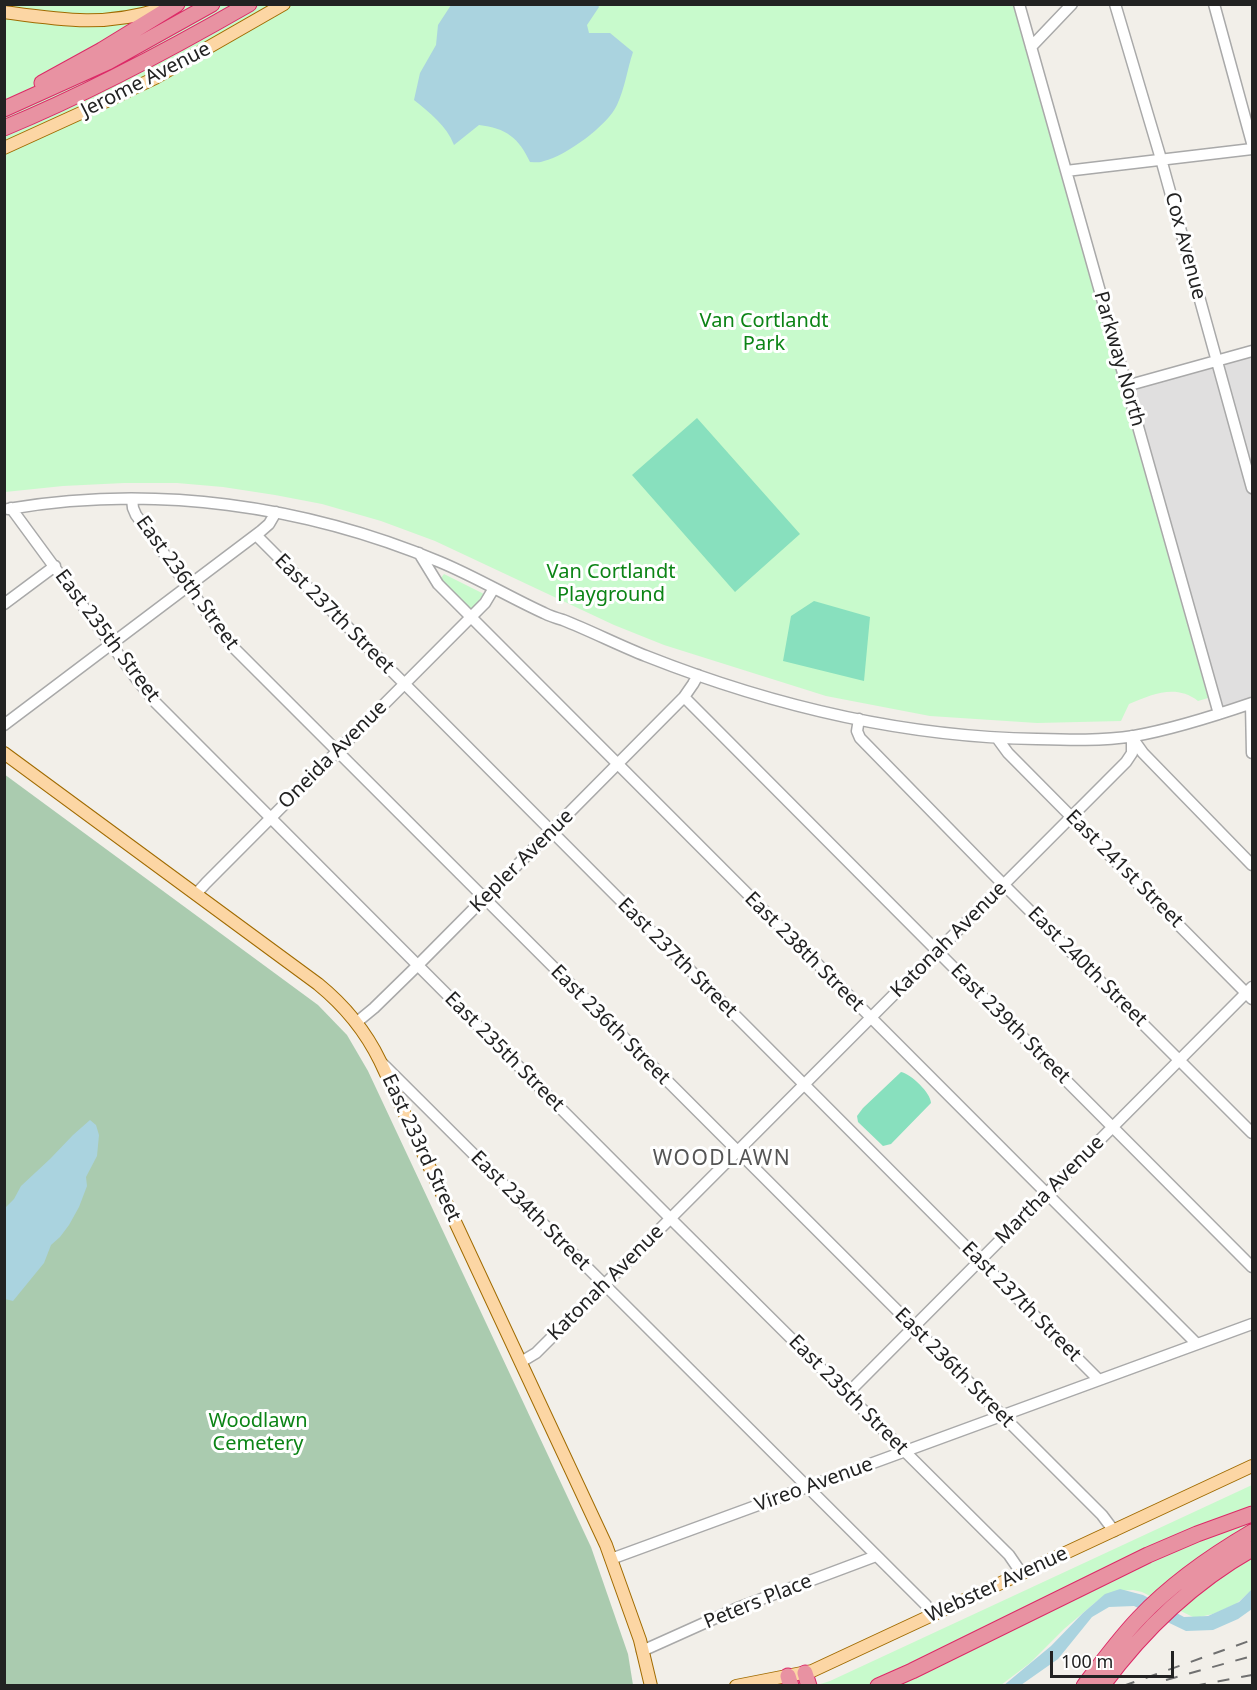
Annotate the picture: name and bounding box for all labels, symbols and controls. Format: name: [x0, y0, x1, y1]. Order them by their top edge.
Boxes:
street label: Jerome Avenue: [77, 37, 215, 123]
street label: Cox Avenue: [1159, 190, 1211, 302]
street label: Parkway North: [1088, 289, 1150, 429]
park label: Van Cortlandt Park: [700, 309, 828, 356]
street label: East 236th Street: [130, 512, 244, 654]
street label: East 237th Street: [269, 549, 399, 679]
park label: Van Cortlandt Playground: [547, 560, 675, 607]
street label: East 235th Street: [49, 565, 165, 707]
street label: Oneida Avenue: [274, 696, 392, 814]
street label: Kepler Avenue: [465, 804, 579, 918]
street label: East 241st Street: [1060, 805, 1188, 933]
street label: Katonah Avenue: [886, 877, 1012, 1003]
street label: East 238th Street: [739, 887, 869, 1017]
street label: East 237th Street: [612, 893, 742, 1023]
street label: East 240th Street: [1022, 902, 1152, 1032]
street label: East 239th Street: [945, 959, 1075, 1089]
street label: East 236th Street: [545, 960, 675, 1090]
street label: East 235th Street: [439, 987, 569, 1117]
street label: East 233rd Street: [376, 1070, 466, 1226]
street label: Martha Avenue: [991, 1131, 1109, 1249]
street label: East 234th Street: [465, 1146, 595, 1276]
district label: WOODLAWN: [653, 1146, 791, 1172]
street label: Katonah Avenue: [543, 1220, 669, 1346]
street label: East 237th Street: [956, 1237, 1086, 1367]
street label: East 236th Street: [889, 1303, 1019, 1433]
street label: East 235th Street: [783, 1330, 913, 1460]
park label: Woodlawn Cemetery: [208, 1409, 308, 1456]
street label: Vireo Avenue: [752, 1453, 876, 1517]
street label: Webster Avenue: [922, 1542, 1072, 1628]
street label: Peters Place: [701, 1569, 815, 1635]
scale bar: [1053, 1639, 1178, 1677]
text: 100 m: [1061, 1649, 1113, 1673]

